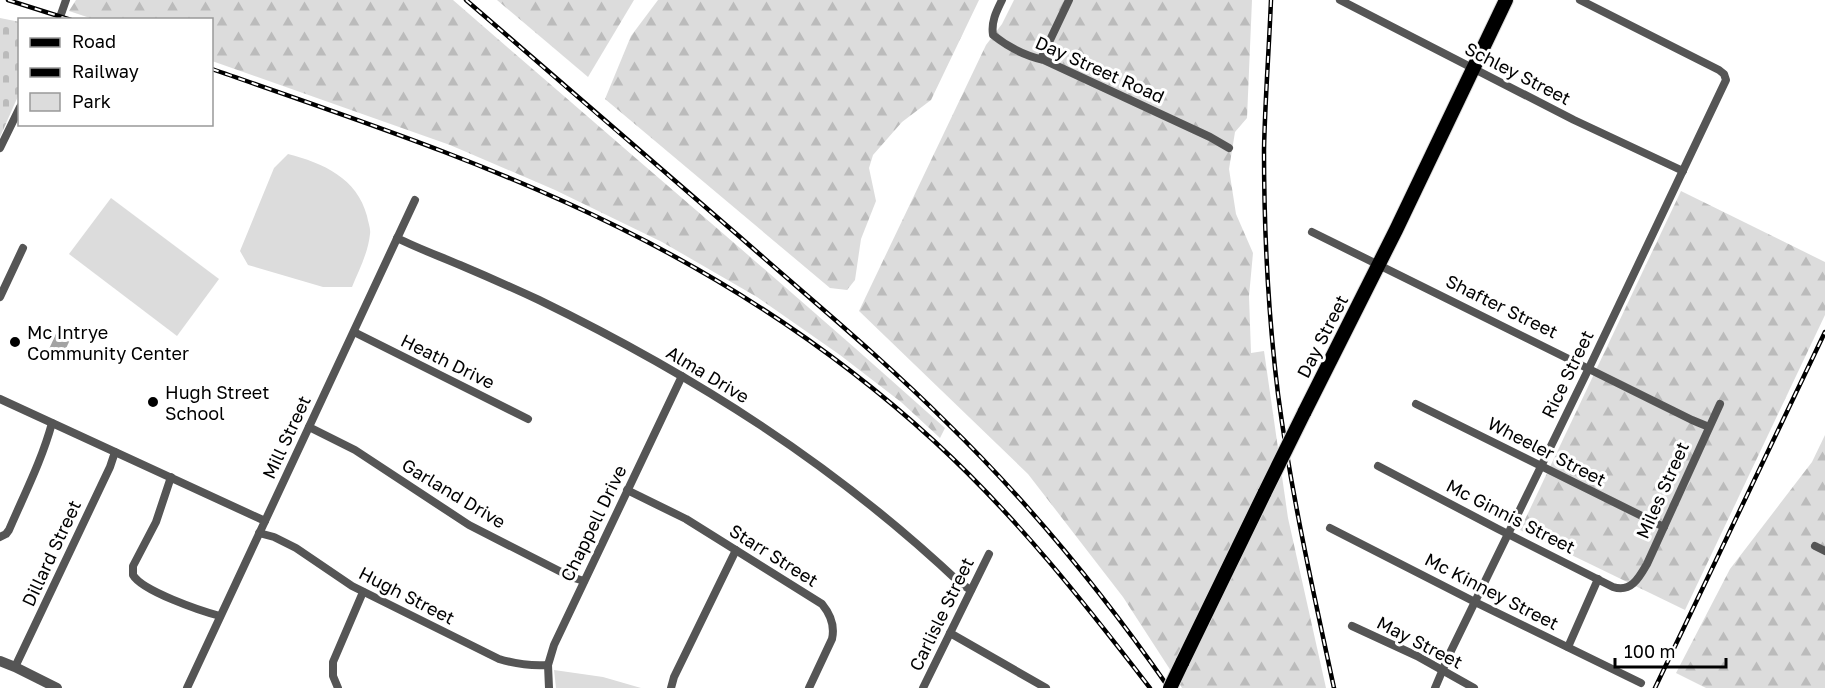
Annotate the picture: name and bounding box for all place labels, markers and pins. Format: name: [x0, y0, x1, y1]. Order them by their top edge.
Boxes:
place label: Mc Intrye Community Center: [27, 321, 189, 364]
marker: Mc Intrye Community Center: [8, 335, 22, 349]
place label: Hugh Street School: [165, 381, 270, 424]
marker: Hugh Street School: [146, 395, 160, 409]

